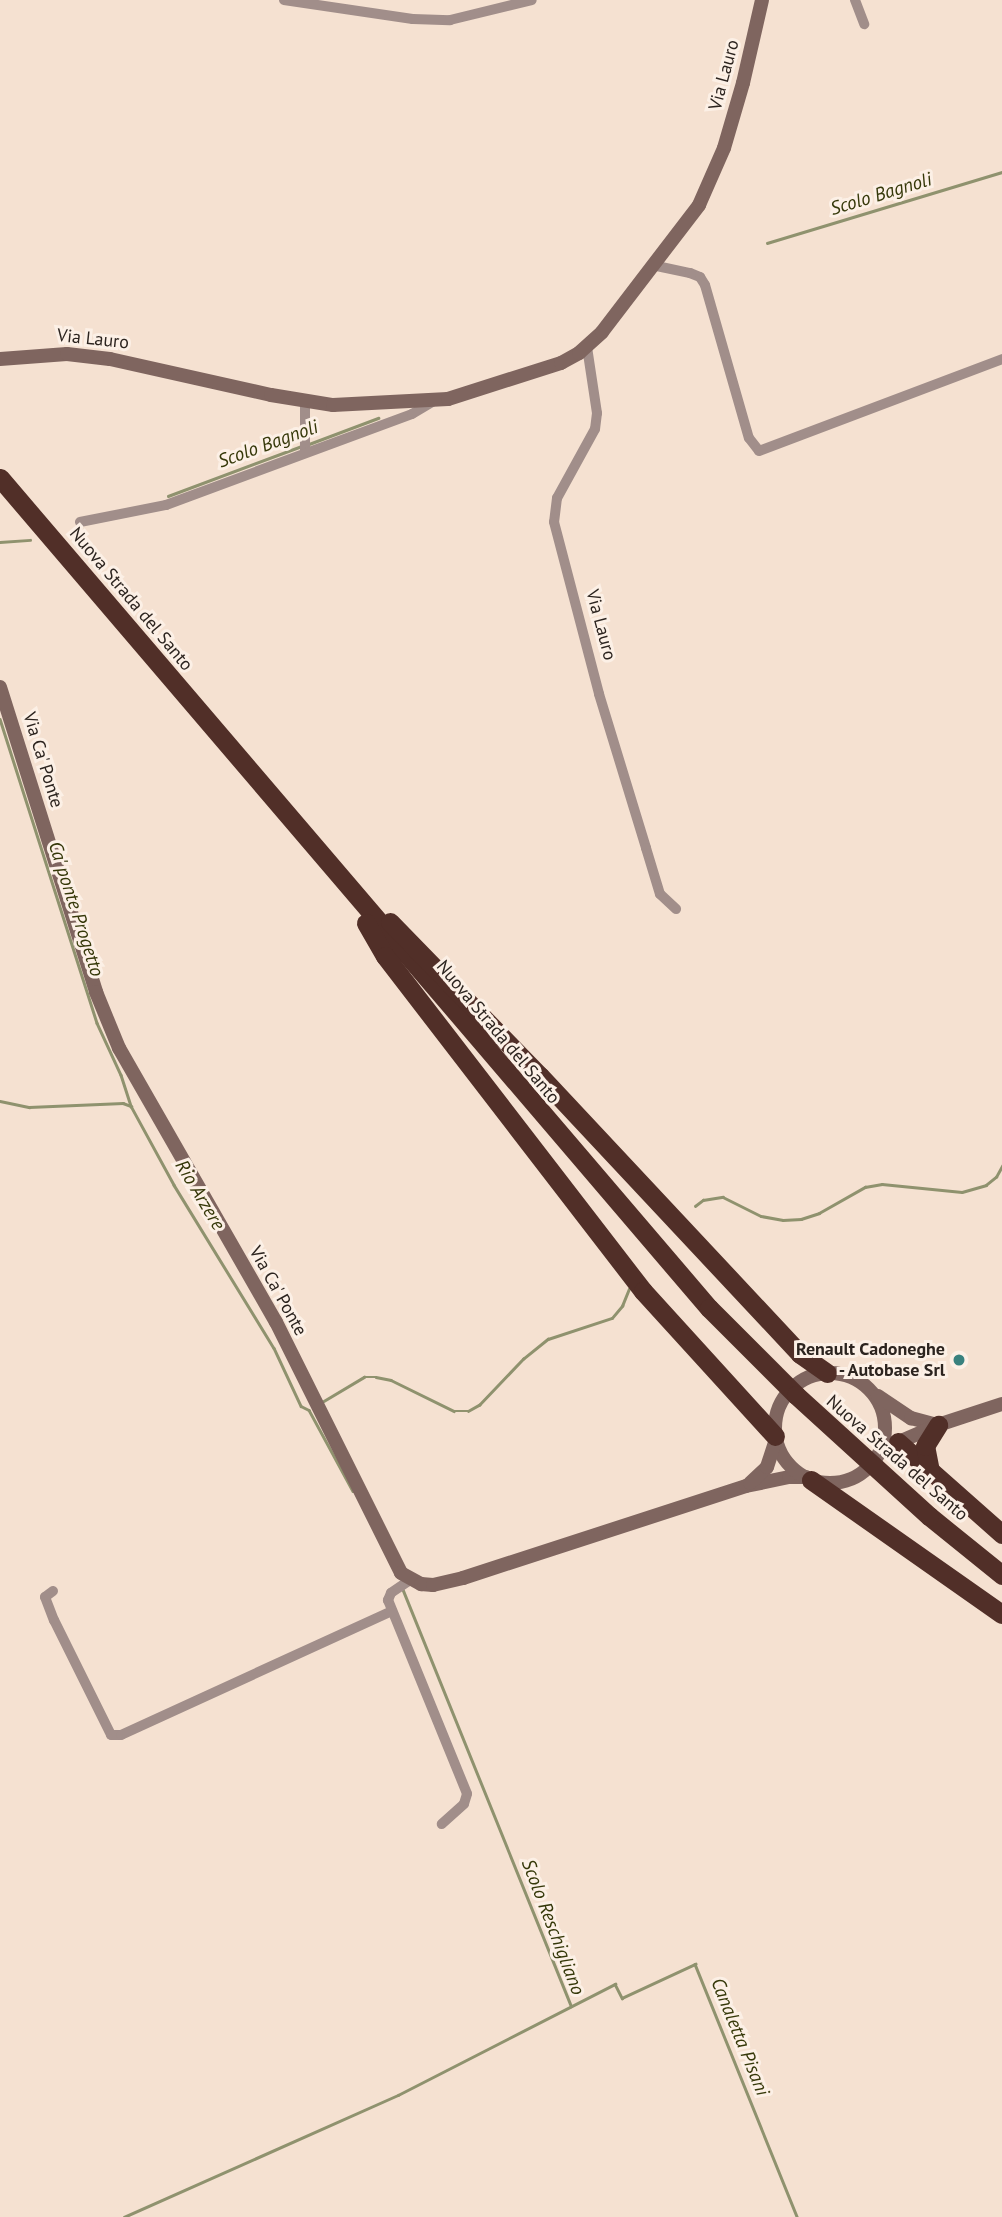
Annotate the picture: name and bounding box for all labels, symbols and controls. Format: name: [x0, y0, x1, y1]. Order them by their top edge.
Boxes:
street label: Via Lauro: [704, 37, 744, 113]
water label: Scolo Bagnoli: [827, 168, 935, 220]
street label: Via Lauro: [56, 324, 130, 354]
water label: Scolo Bagnoli: [215, 415, 321, 473]
street label: Nuova Strada del Santo: [65, 523, 197, 675]
street label: Via Lauro: [581, 587, 621, 663]
street label: Via Ca' Ponte: [18, 709, 68, 811]
water label: Ca' ponte Progetto: [43, 838, 109, 980]
street label: Nuova Strada del Santo: [432, 956, 564, 1108]
water label: Rio Arzere: [170, 1156, 230, 1234]
street label: Via Ca' Ponte: [244, 1242, 312, 1340]
place label: Renault Cadoneghe - Autobase Srl: [796, 1339, 945, 1382]
marker: Renault Cadoneghe - Autobase Srl: [951, 1352, 967, 1368]
street label: Nuova Strada del Santo: [822, 1391, 972, 1525]
water label: Scolo Reschigliano: [517, 1856, 589, 1998]
water label: Canaletta Pisani: [706, 1975, 774, 2099]

